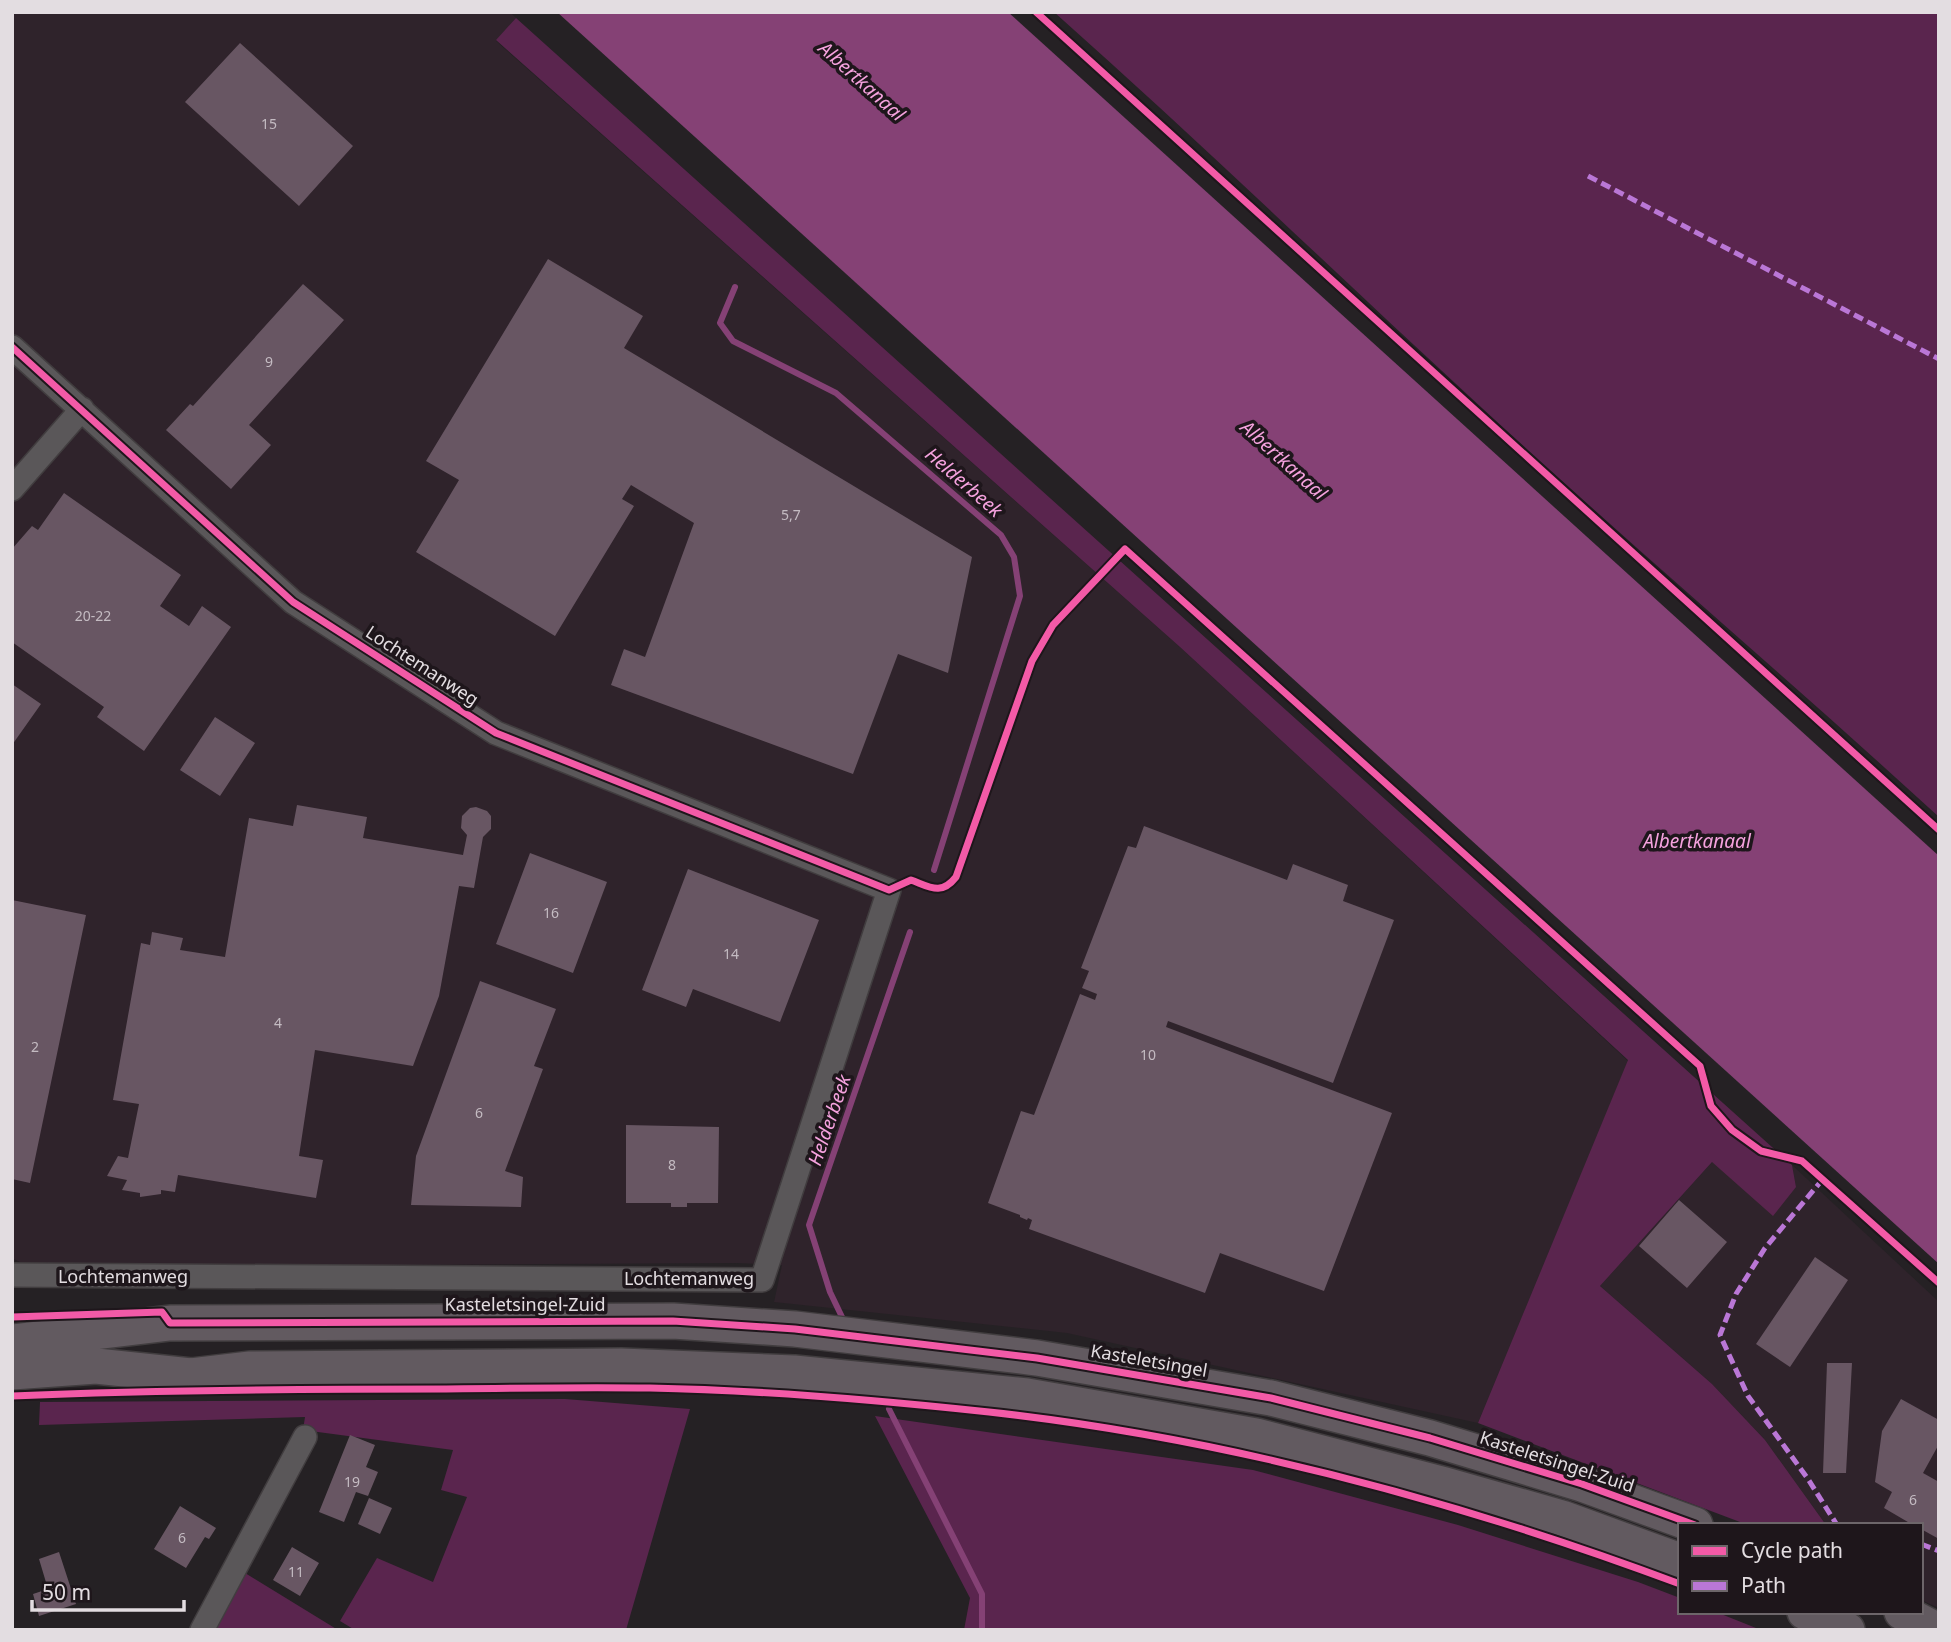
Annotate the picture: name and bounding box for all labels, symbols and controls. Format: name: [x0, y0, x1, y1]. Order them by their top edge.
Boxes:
water label: Albertkanaal: [812, 34, 911, 127]
house number: 15: [261, 114, 277, 133]
house number: 9: [265, 352, 273, 371]
water label: Albertkanaal: [1234, 413, 1333, 506]
water label: Helderbeek: [920, 441, 1009, 523]
house number: 5,7: [781, 505, 801, 524]
house number: 20-22: [75, 606, 111, 625]
street label: Lochtemanweg: [361, 620, 484, 711]
water label: Albertkanaal: [1641, 828, 1752, 854]
house number: 16: [543, 903, 559, 922]
house number: 14: [723, 944, 739, 963]
house number: 4: [274, 1013, 282, 1032]
house number: 2: [31, 1037, 39, 1056]
house number: 10: [1140, 1045, 1156, 1064]
water label: Helderbeek: [801, 1070, 857, 1169]
house number: 6: [475, 1103, 483, 1122]
house number: 8: [668, 1155, 676, 1174]
street label: Lochtemanweg: [58, 1264, 188, 1288]
street label: Lochtemanweg: [624, 1266, 754, 1290]
street label: Kasteletsingel-Zuid: [445, 1292, 606, 1316]
street label: Kasteletsingel: [1089, 1338, 1209, 1382]
street label: Kasteletsingel-Zuid: [1477, 1425, 1638, 1497]
house number: 19: [344, 1472, 360, 1491]
house number: 6: [1909, 1490, 1917, 1509]
legend: [1678, 1523, 1923, 1614]
house number: 6: [178, 1528, 186, 1547]
text: Cycle path: [1741, 1536, 1843, 1564]
house number: 11: [288, 1562, 304, 1581]
scale bar: [32, 1568, 184, 1612]
text: Path: [1741, 1571, 1786, 1599]
text: 50 m: [42, 1578, 91, 1606]

